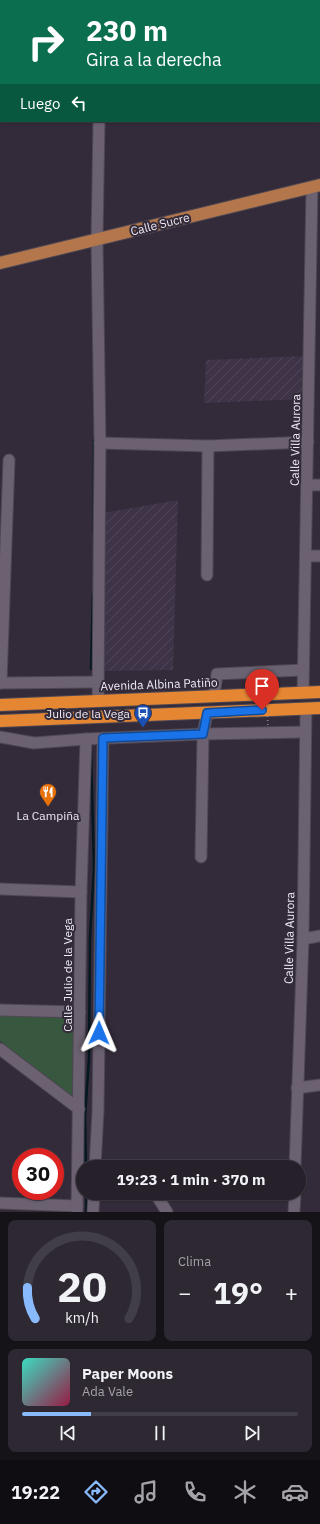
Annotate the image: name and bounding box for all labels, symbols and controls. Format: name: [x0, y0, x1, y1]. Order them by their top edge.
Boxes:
text: 230 m: [86, 12, 168, 49]
icon: right: [20, 16, 72, 68]
text: Gira a la derecha: [86, 48, 222, 71]
icon: left: [68, 92, 90, 114]
text: Luego: [20, 94, 60, 113]
street label: Calle Sucre: [129, 209, 192, 239]
street label: Calle Villa Aurora: [287, 393, 303, 486]
pin: [245, 669, 279, 710]
street label: Avenida Albina Patiño: [100, 674, 218, 694]
icon: arrive: [251, 675, 273, 697]
bus stop icon: Julio de la Vega: [133, 703, 153, 728]
place label: Julio de la Vega: [46, 706, 131, 721]
restaurant icon: La Campiña: [38, 782, 58, 807]
place label: La Campiña: [17, 808, 80, 823]
street label: Calle Villa Aurora: [281, 891, 297, 984]
street label: Calle Julio de la Vega: [60, 918, 75, 1032]
position arrow: [78, 1012, 120, 1054]
speed limit sign: 30: [12, 1148, 64, 1200]
text: 19:23 · 1 min · 370 m: [117, 1170, 265, 1189]
text: Clima: [178, 1253, 211, 1270]
text: 20: [57, 1258, 107, 1312]
text: 19°: [213, 1273, 263, 1312]
text: −: [178, 1278, 191, 1307]
text: +: [285, 1278, 298, 1307]
text: km/h: [65, 1307, 99, 1326]
text: Paper Moons: [82, 1364, 173, 1383]
text: Ada Vale: [82, 1383, 133, 1400]
icon: previous: [57, 1422, 79, 1444]
icon: pause: [149, 1422, 171, 1444]
icon: next: [241, 1422, 263, 1444]
icon: directions: [82, 1478, 110, 1506]
icon: music: [132, 1478, 160, 1506]
icon: phone: [181, 1478, 209, 1506]
icon: climate: [231, 1478, 259, 1506]
icon: car: [281, 1478, 309, 1506]
text: 19:22: [11, 1481, 60, 1504]

